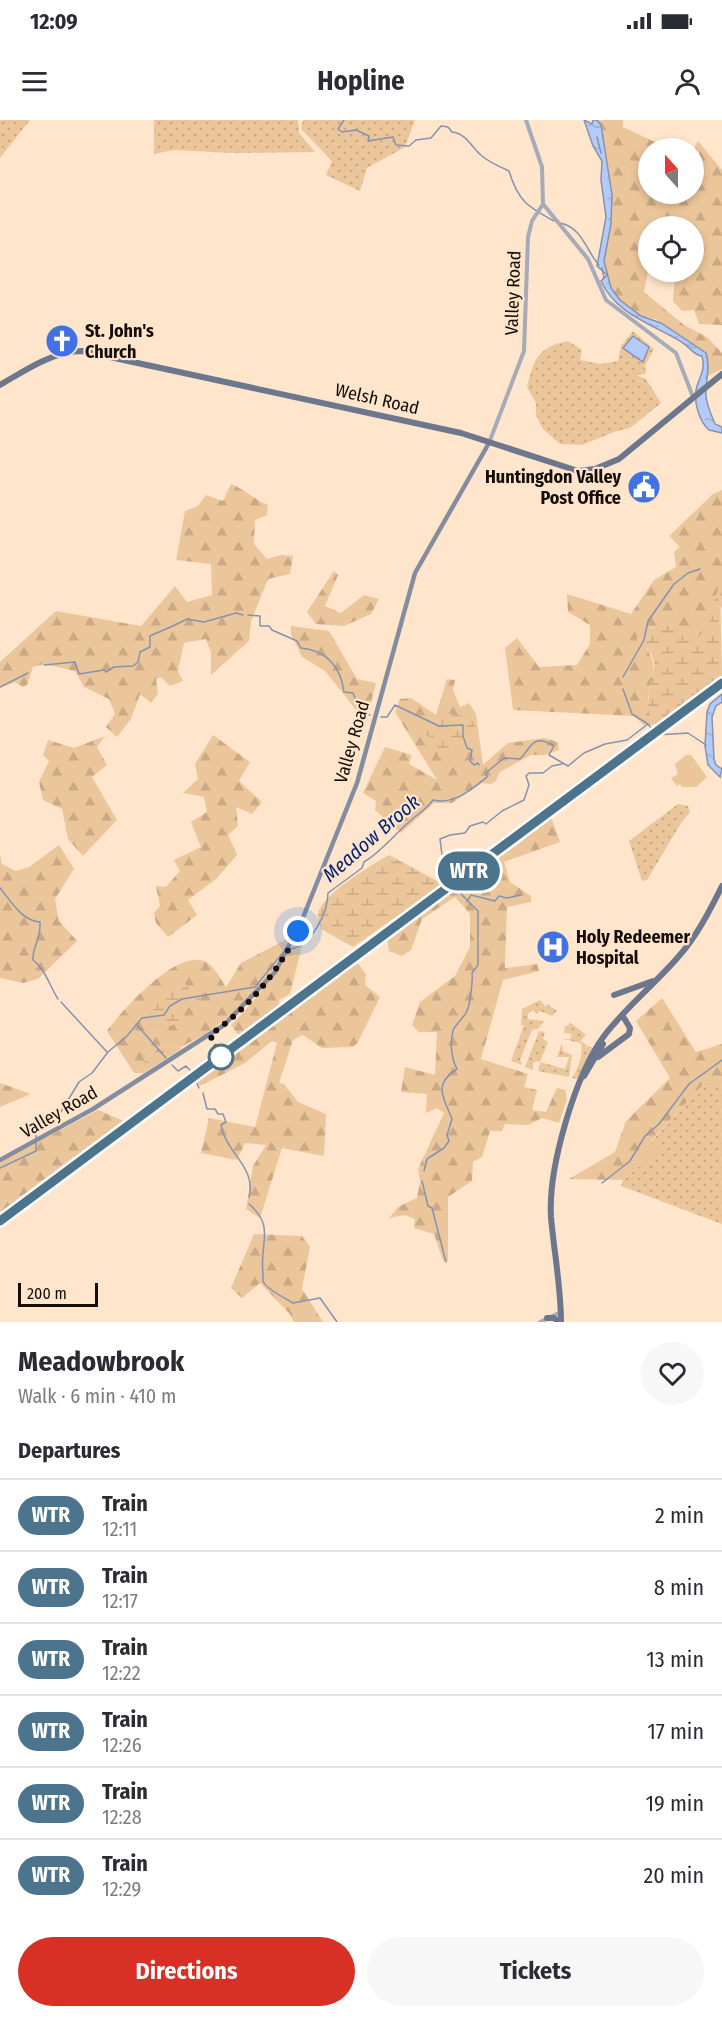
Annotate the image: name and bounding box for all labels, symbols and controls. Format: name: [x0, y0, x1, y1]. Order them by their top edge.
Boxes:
text: 12:09: [30, 8, 78, 35]
icon: menu: [18, 65, 51, 98]
text: Hopline: [317, 65, 405, 97]
icon: person: [671, 65, 704, 98]
north arrow: [638, 138, 704, 204]
map controls: [638, 138, 704, 282]
button: locate: [638, 216, 704, 282]
street label: Valley Road: [501, 250, 525, 336]
place label: St. John's Church: [85, 320, 154, 363]
church icon: St. John's Church: [44, 323, 80, 359]
street label: Welsh Road: [333, 379, 421, 419]
place label: Huntingdon Valley Post Office: [485, 466, 621, 509]
public building icon: Huntingdon Valley Post Office: [626, 469, 662, 505]
street label: Valley Road: [330, 698, 374, 786]
water label: Meadow Brook: [318, 789, 425, 887]
line badge: WTR: [434, 852, 504, 891]
text: WTR: [450, 858, 488, 884]
your location: [283, 916, 313, 946]
place label: Holy Redeemer Hospital: [576, 926, 690, 969]
hospital icon: Holy Redeemer Hospital: [535, 929, 571, 965]
unlabelled marker: [208, 1044, 234, 1070]
street label: Valley Road: [17, 1081, 101, 1143]
scale bar: [18, 1280, 98, 1308]
text: 200 m: [27, 1284, 67, 1303]
button: heart: [641, 1342, 704, 1405]
text: Meadowbrook: [18, 1345, 184, 1378]
text: Walk · 6 min · 410 m: [18, 1384, 176, 1408]
text: Departures: [18, 1437, 120, 1464]
text: Train: [102, 1490, 148, 1517]
text: WTR: [32, 1502, 70, 1528]
text: 2 min: [655, 1502, 704, 1529]
text: 12:11: [102, 1517, 137, 1541]
text: Train: [102, 1562, 148, 1589]
text: WTR: [32, 1574, 70, 1600]
text: 8 min: [654, 1574, 704, 1601]
text: 12:17: [102, 1589, 138, 1613]
text: Train: [102, 1634, 148, 1661]
text: WTR: [32, 1646, 70, 1672]
text: 13 min: [646, 1646, 704, 1673]
text: 12:22: [102, 1661, 141, 1685]
text: Train: [102, 1706, 148, 1733]
text: WTR: [32, 1718, 70, 1744]
text: 17 min: [647, 1718, 704, 1745]
text: 12:26: [102, 1733, 142, 1757]
text: Train: [102, 1778, 148, 1805]
text: WTR: [32, 1790, 70, 1816]
text: 19 min: [646, 1790, 704, 1817]
text: 12:28: [102, 1805, 142, 1829]
text: Train: [102, 1850, 148, 1877]
text: WTR: [32, 1862, 70, 1888]
text: 20 min: [644, 1862, 704, 1889]
text: 12:29: [102, 1877, 141, 1901]
button: Directions: [18, 1937, 355, 2006]
button: Tickets: [367, 1937, 704, 2006]

